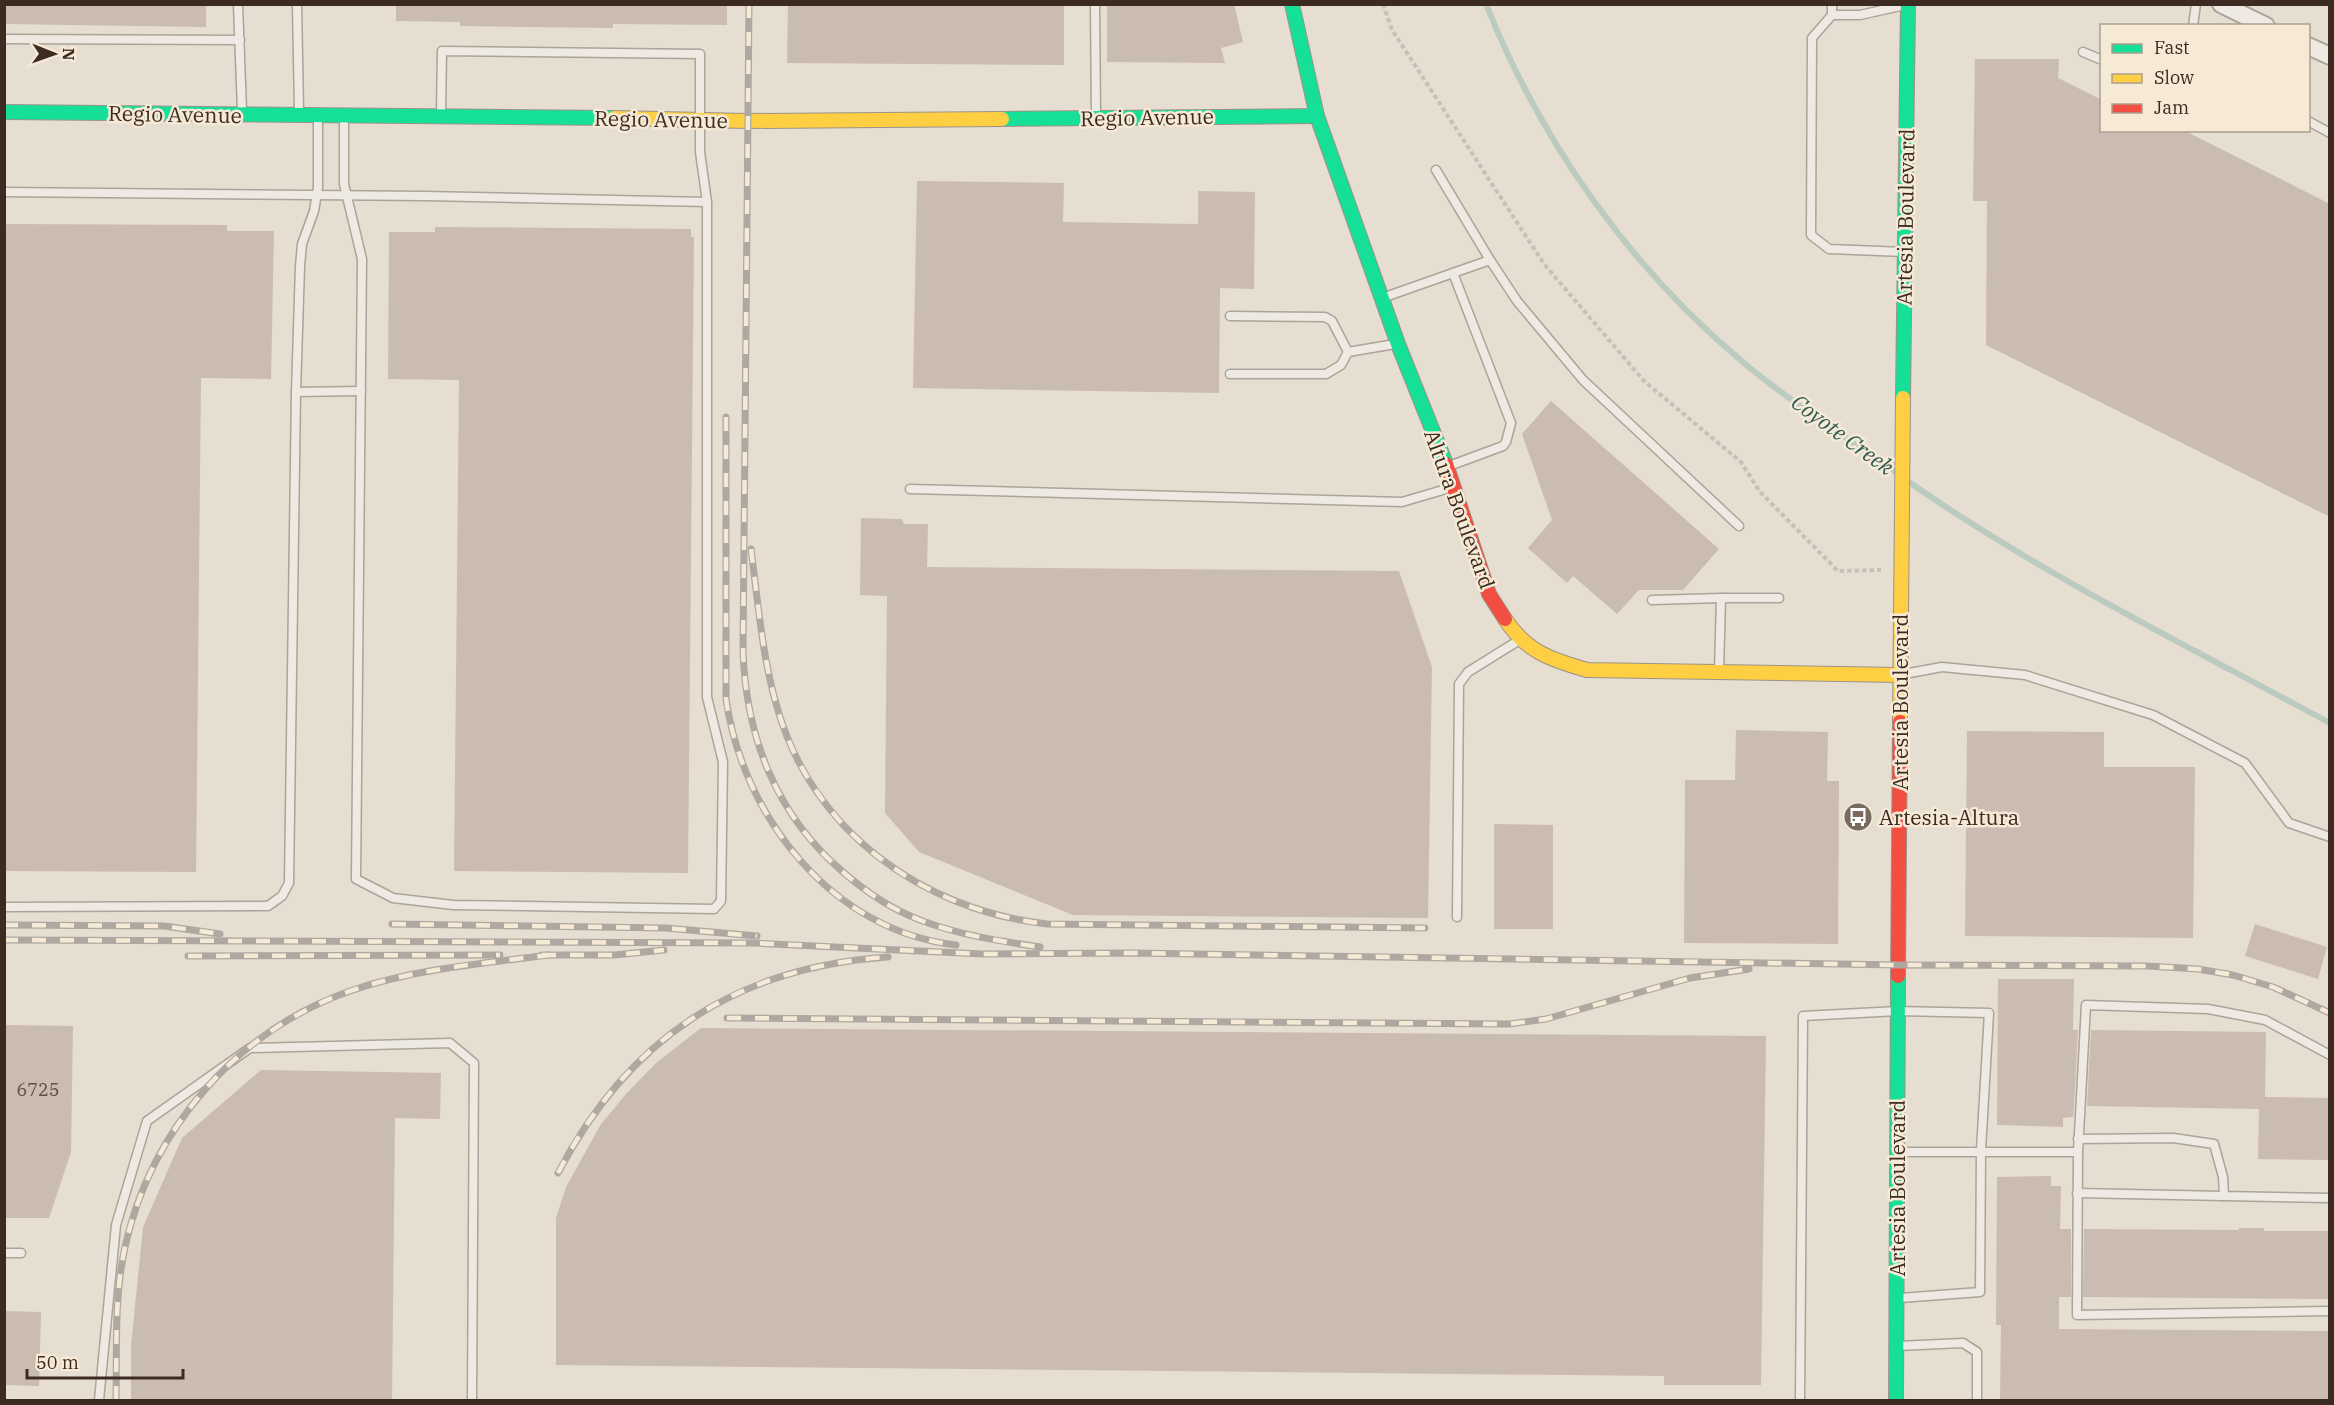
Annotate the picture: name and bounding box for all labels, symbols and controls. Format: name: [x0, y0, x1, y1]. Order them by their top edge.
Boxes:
north arrow: [24, 24, 84, 84]
legend: [2100, 24, 2310, 132]
text: Fast: [2154, 36, 2189, 59]
text: N: [59, 48, 79, 61]
text: Slow: [2154, 66, 2194, 89]
text: Jam: [2154, 96, 2189, 119]
street label: Regio Avenue: [108, 99, 242, 129]
street label: Regio Avenue: [1080, 102, 1214, 132]
street label: Regio Avenue: [594, 104, 728, 134]
street label: Artesia Boulevard: [1889, 128, 1921, 306]
water label: Coyote Creek: [1786, 387, 1900, 481]
street label: Altura Boulevard: [1418, 426, 1502, 593]
street label: Artesia Boulevard: [1886, 613, 1914, 790]
bus stop icon: Artesia-Altura: [1842, 801, 1874, 833]
place label: Artesia-Altura: [1879, 803, 2019, 831]
house number: 6725: [16, 1078, 60, 1101]
street label: Artesia Boulevard: [1883, 1099, 1911, 1276]
scale bar: [27, 1342, 183, 1380]
text: 50 m: [36, 1351, 79, 1374]

